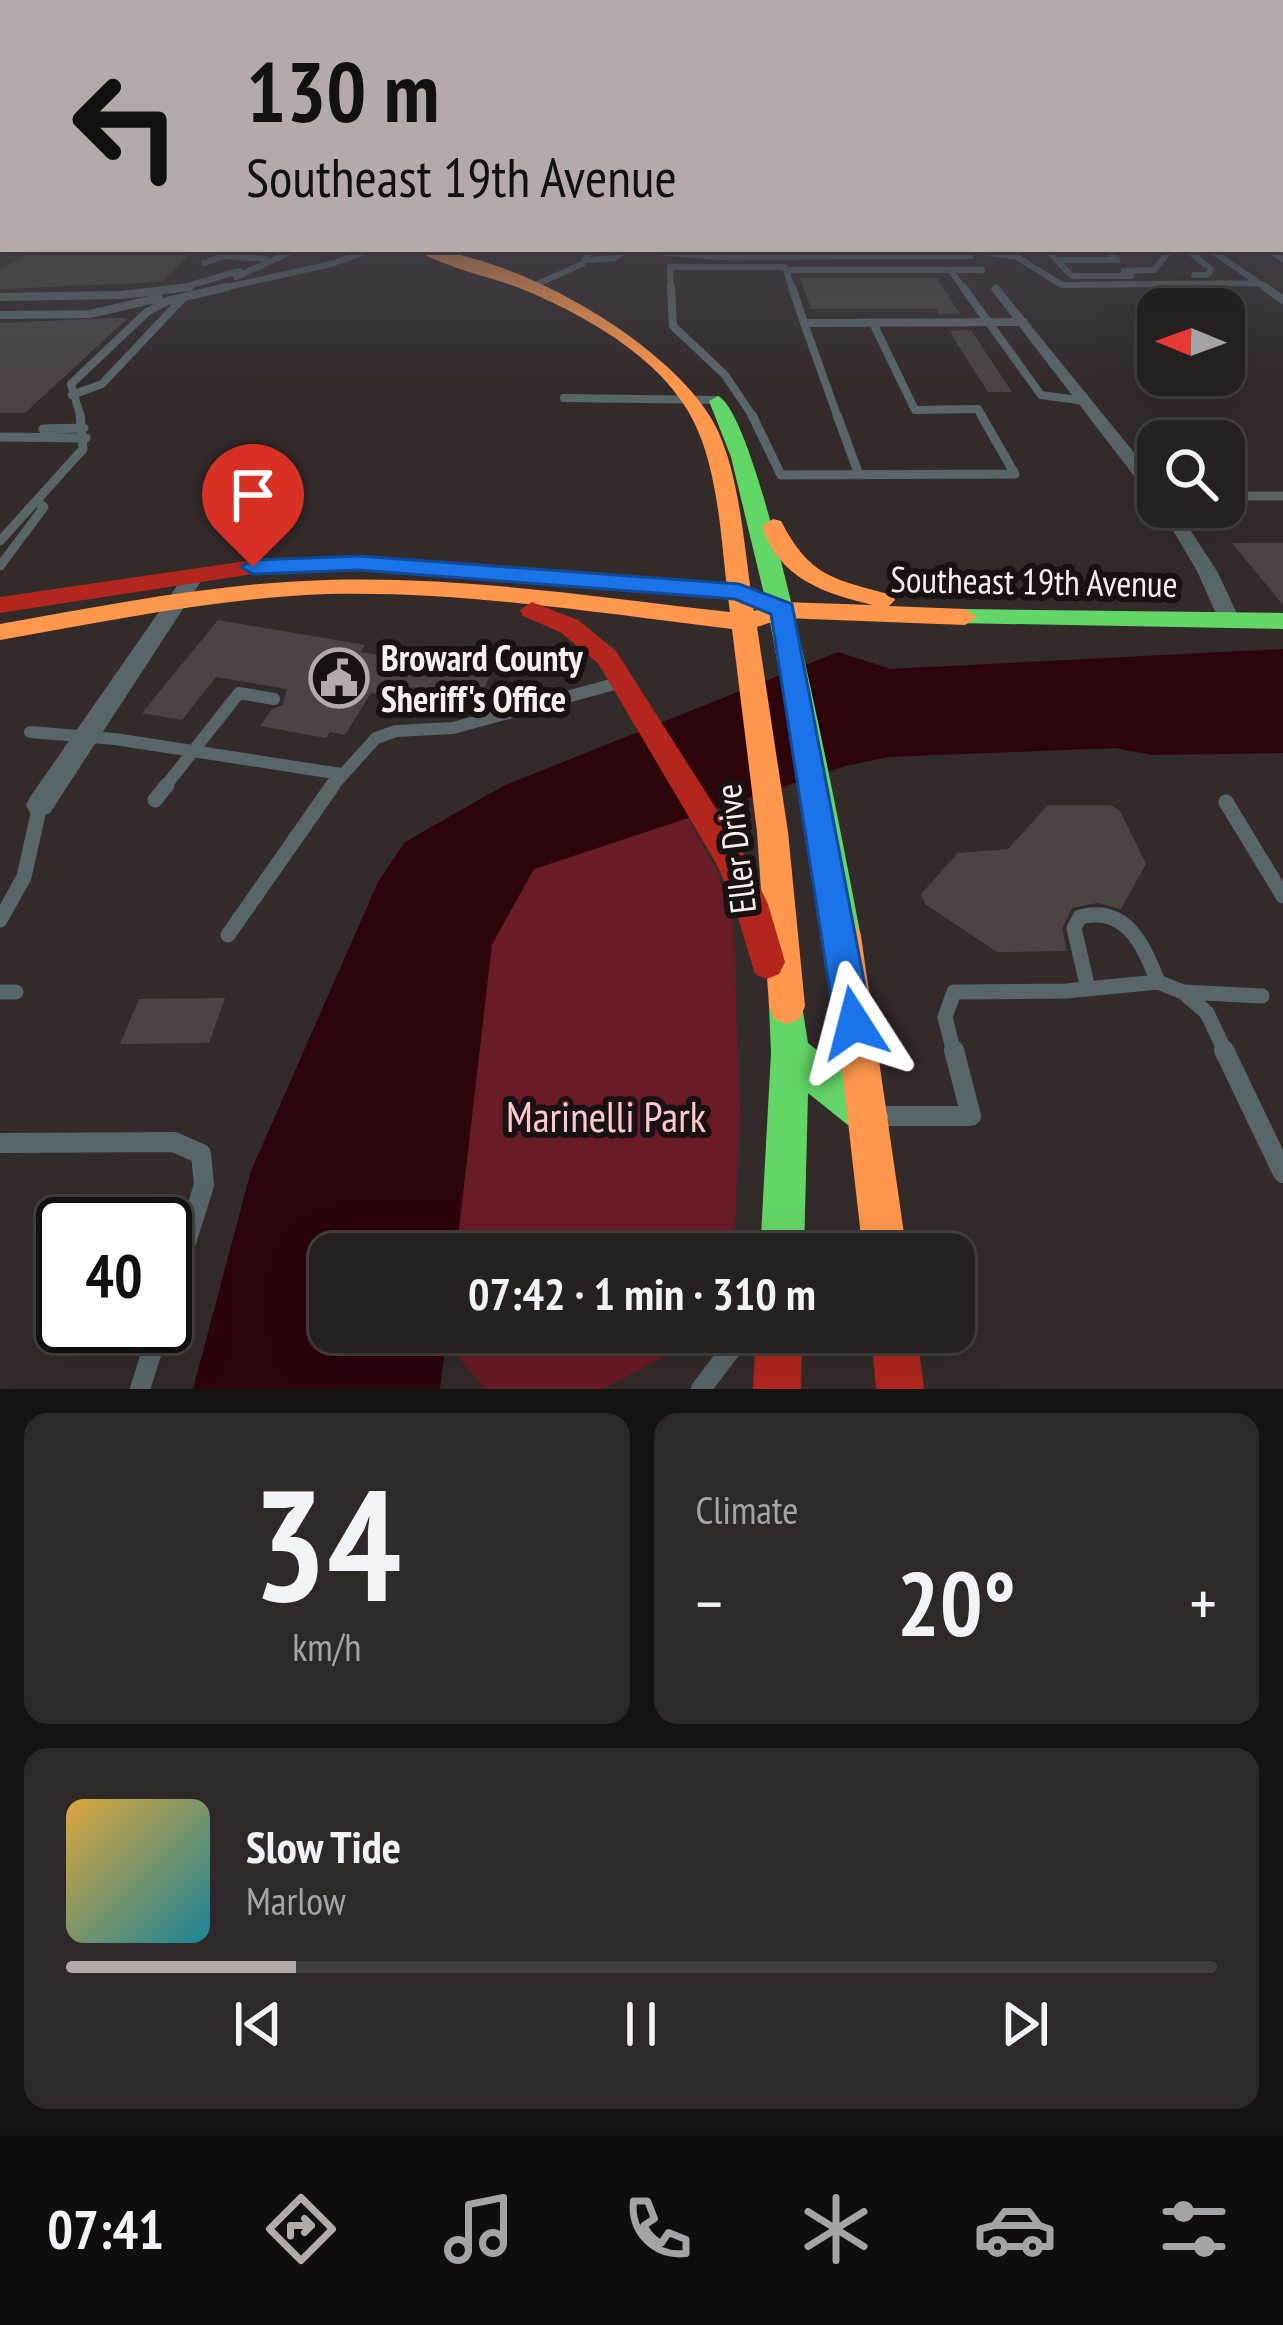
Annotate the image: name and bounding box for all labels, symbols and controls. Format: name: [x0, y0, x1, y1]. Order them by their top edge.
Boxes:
text: 130 m: [246, 36, 439, 145]
icon: left: [48, 48, 204, 204]
text: Southeast 19th Avenue: [246, 142, 677, 212]
north arrow: [1137, 288, 1245, 396]
map controls: [1137, 288, 1245, 528]
button: search: [1137, 420, 1245, 528]
pin: [202, 444, 304, 567]
icon: arrive: [220, 462, 286, 528]
street label: Southeast 19th Avenue: [890, 555, 1178, 607]
place label: Broward County Sheriff's Office: [381, 634, 583, 722]
public building icon: Broward County Sheriff's Office: [308, 647, 370, 709]
street label: Eller Drive: [704, 782, 766, 916]
position arrow: [791, 960, 917, 1086]
park label: Marinelli Park: [506, 1089, 706, 1144]
speed limit sign: 40: [36, 1197, 192, 1353]
text: 07:42 · 1 min · 310 m: [468, 1264, 816, 1322]
text: 34: [252, 1442, 401, 1644]
text: Climate: [696, 1484, 798, 1535]
text: 20°: [897, 1544, 1016, 1661]
text: −: [696, 1560, 723, 1645]
text: +: [1190, 1560, 1217, 1645]
text: km/h: [292, 1621, 361, 1672]
text: Slow Tide: [246, 1817, 401, 1875]
text: Marlow: [246, 1875, 346, 1926]
icon: previous: [225, 1991, 291, 2057]
icon: pause: [608, 1991, 674, 2057]
icon: next: [992, 1991, 1058, 2057]
icon: directions: [259, 2187, 343, 2271]
icon: music: [437, 2187, 521, 2271]
icon: phone: [616, 2187, 700, 2271]
icon: climate: [794, 2187, 878, 2271]
icon: car: [973, 2187, 1057, 2271]
icon: filters: [1152, 2187, 1236, 2271]
text: 07:41: [47, 2194, 164, 2264]

